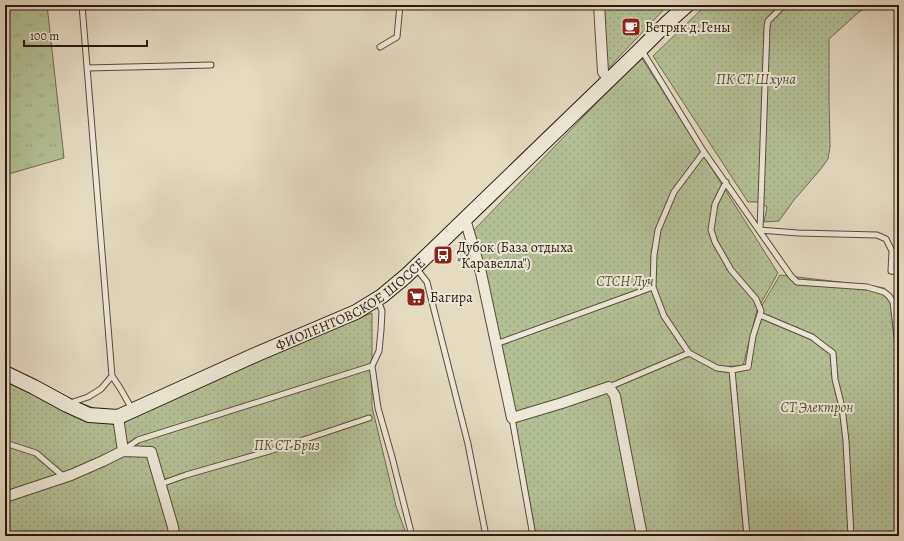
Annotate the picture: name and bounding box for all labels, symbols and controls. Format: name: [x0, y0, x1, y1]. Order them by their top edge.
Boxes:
cafe icon: Ветряк д.Гены: [620, 16, 642, 38]
place label: Ветряк д.Гены: [645, 18, 731, 37]
scale bar: [24, 22, 147, 48]
text: 100 m: [30, 28, 59, 44]
park label: ПК СТ Шхуна: [716, 70, 796, 89]
place label: Дубок (База отдыха "Каравелла"): [457, 238, 574, 273]
bus stop icon: Дубок (База отдыха "Каравелла"): [432, 244, 454, 266]
street label: ФИОЛЕНТОВСКОЕ ШОССЕ: [273, 254, 429, 355]
park label: СТСН Луч: [596, 272, 654, 291]
supermarket icon: Багира: [405, 286, 427, 308]
place label: Багира: [430, 288, 473, 307]
park label: СТ Электрон: [781, 398, 853, 417]
park label: ПК СТ Бриз: [254, 436, 320, 455]

